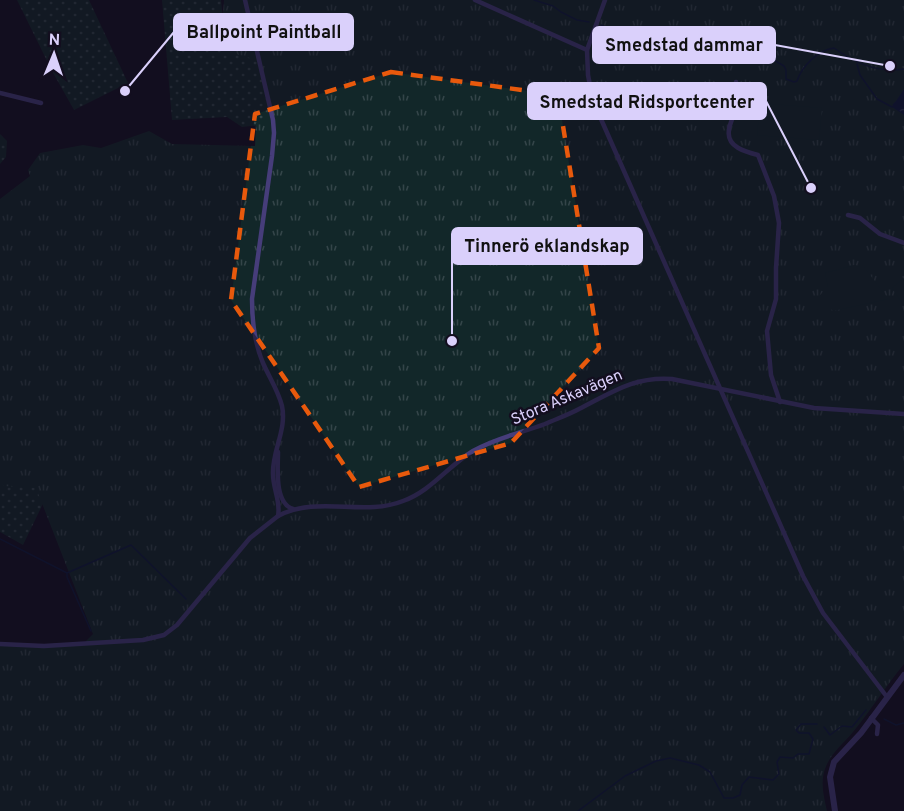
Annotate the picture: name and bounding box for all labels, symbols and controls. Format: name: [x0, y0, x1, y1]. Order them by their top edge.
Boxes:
callout: Ballpoint Paintball: [174, 14, 353, 50]
text: Ballpoint Paintball: [186, 22, 342, 45]
north arrow: [24, 24, 84, 84]
callout: Smedstad dammar: [593, 27, 775, 63]
text: N: [48, 31, 61, 51]
text: Smedstad dammar: [605, 35, 764, 58]
callout: Smedstad Ridsportcenter: [528, 83, 766, 119]
text: Smedstad Ridsportcenter: [540, 92, 755, 115]
callout: Tinnerö eklandskap: [452, 228, 642, 264]
text: Tinnerö eklandskap: [464, 236, 630, 259]
street label: Stora Askavägen: [508, 365, 626, 431]

